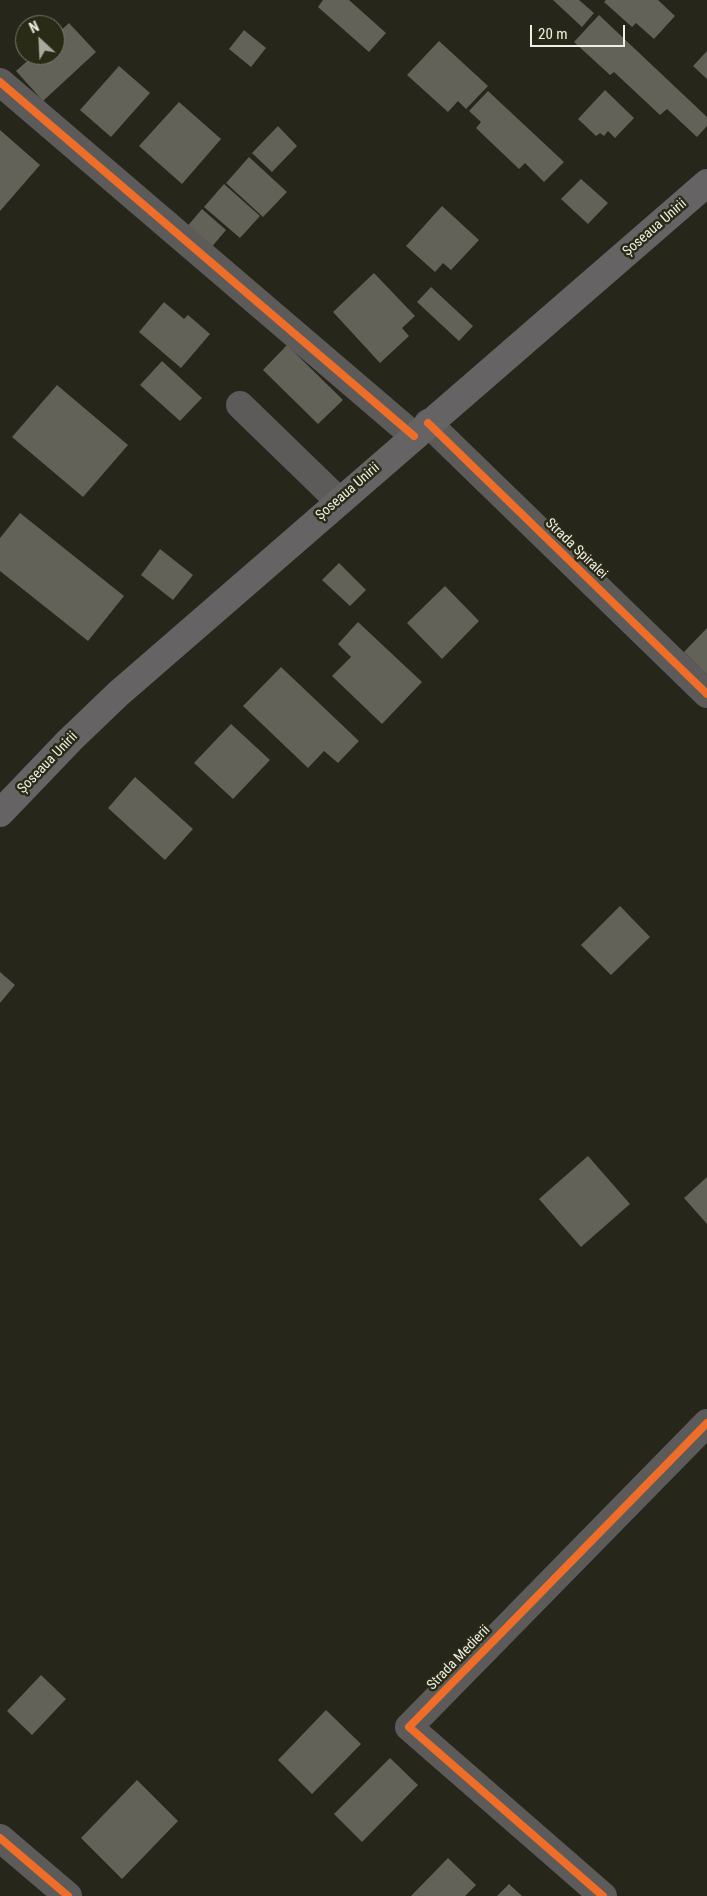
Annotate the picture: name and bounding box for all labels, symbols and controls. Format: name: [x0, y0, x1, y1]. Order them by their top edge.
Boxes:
north arrow: [15, 15, 65, 65]
scale bar: [532, 15, 627, 47]
text: N: [27, 18, 41, 36]
text: 20 m: [538, 25, 568, 43]
street label: Șoseaua Unirii: [620, 196, 690, 260]
street label: Șoseaua Unirii: [313, 460, 383, 524]
street label: Strada Spiralei: [541, 515, 611, 583]
street label: Șoseaua Unirii: [14, 729, 82, 797]
street label: Strada Medierii: [424, 1622, 494, 1694]

